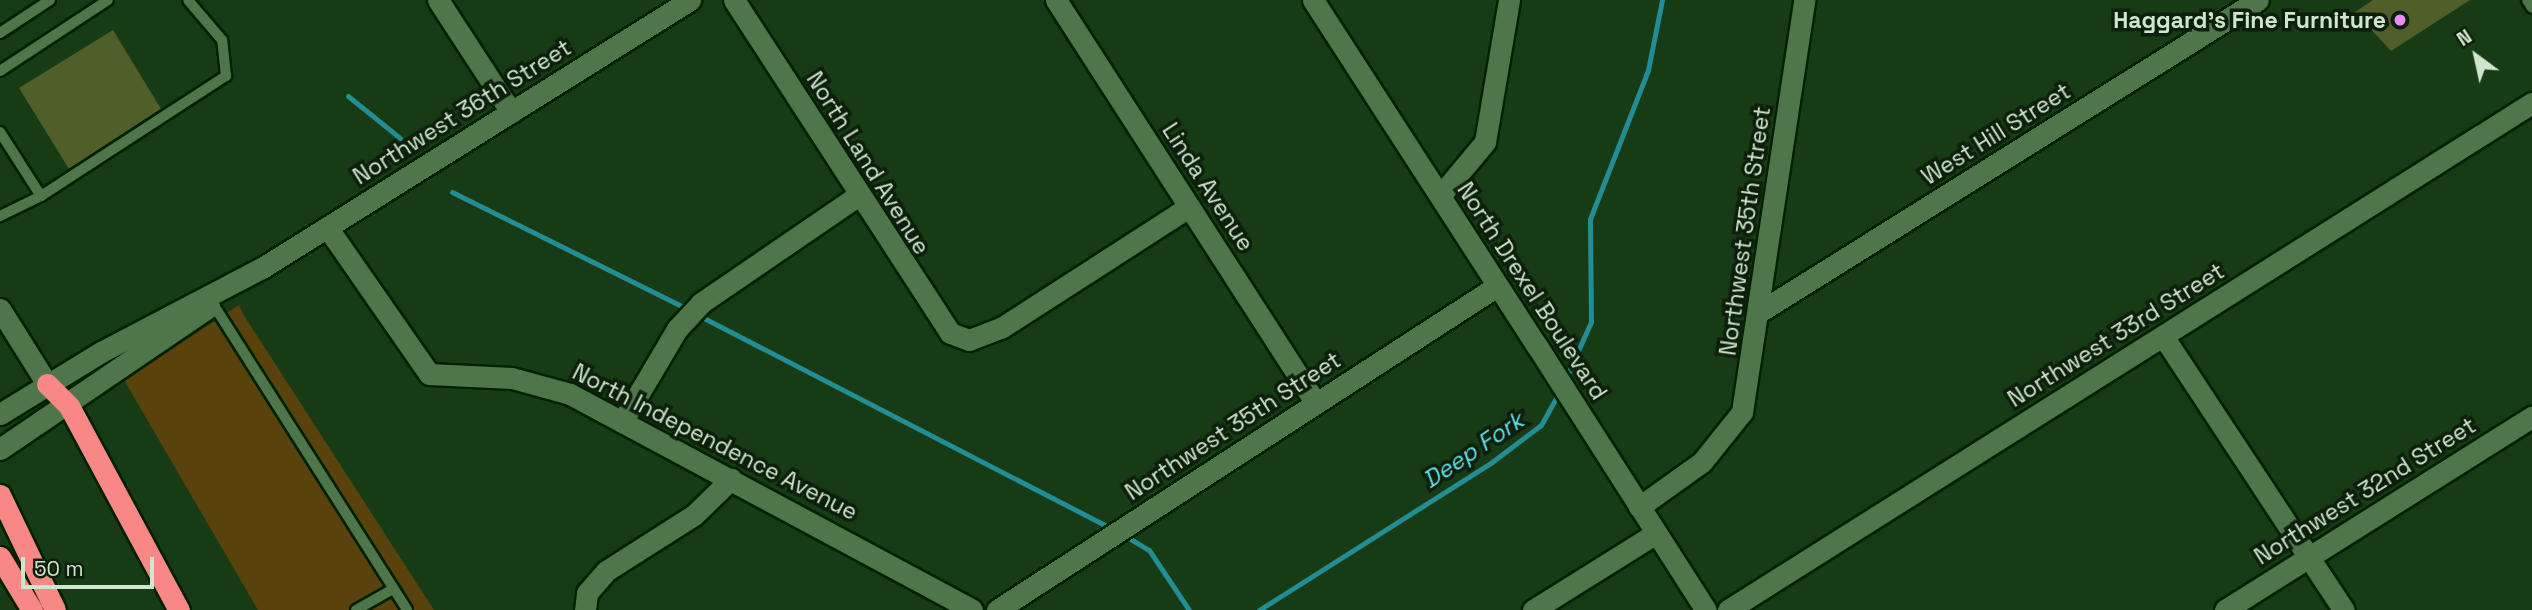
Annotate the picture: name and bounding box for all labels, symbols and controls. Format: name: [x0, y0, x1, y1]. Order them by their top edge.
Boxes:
place label: Haggard's Fine Furniture: [2113, 6, 2386, 34]
marker: Haggard's Fine Furniture: [2392, 12, 2408, 28]
north arrow: [2441, 21, 2511, 91]
text: N: [2452, 24, 2476, 52]
street label: Northwest 36th Street: [348, 34, 576, 190]
street label: North Land Avenue: [801, 66, 935, 260]
street label: West Hill Street: [1917, 77, 2075, 191]
street label: Northwest 35th Street: [1714, 105, 1776, 357]
street label: Linda Avenue: [1156, 118, 1260, 256]
street label: North Drexel Boulevard: [1451, 177, 1613, 405]
street label: Northwest 33rd Street: [2003, 257, 2229, 413]
street label: Northwest 35th Street: [1120, 346, 1346, 506]
street label: North Independence Avenue: [568, 358, 862, 526]
water label: Deep Fork: [1417, 406, 1529, 494]
street label: Northwest 32nd Street: [2249, 412, 2481, 570]
scale bar: [24, 544, 158, 588]
text: 50 m: [34, 555, 84, 582]

